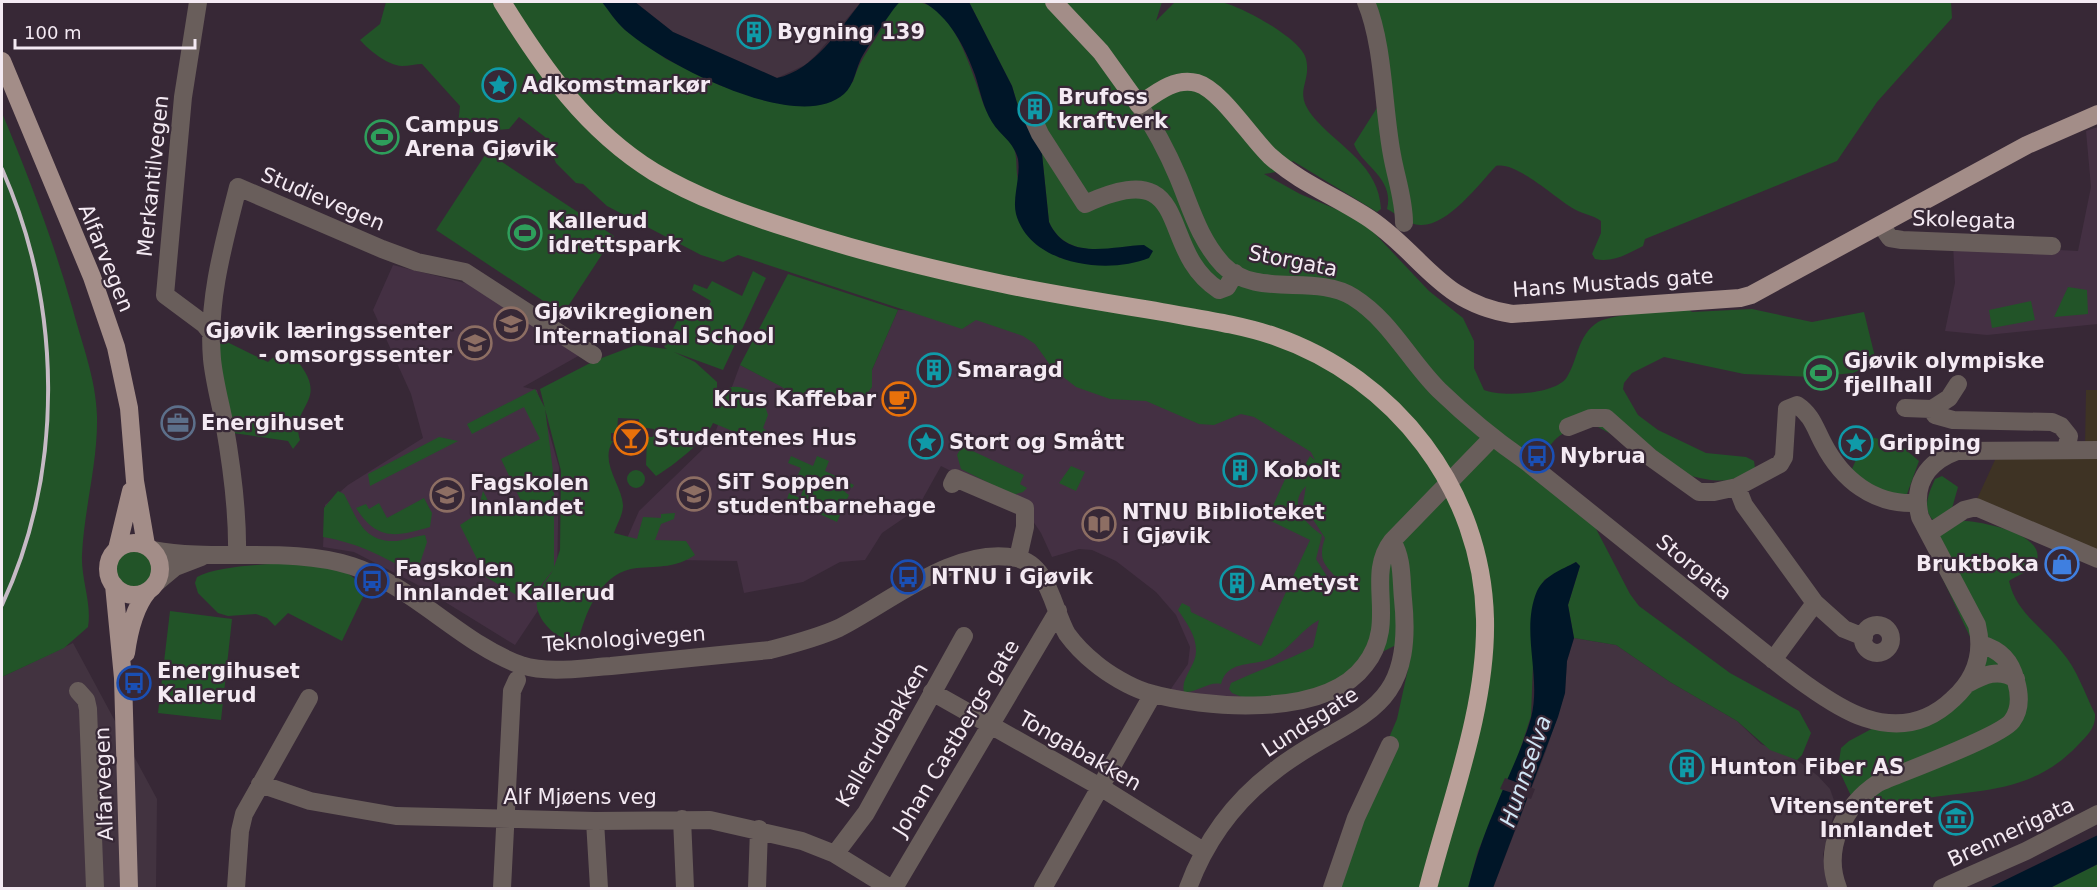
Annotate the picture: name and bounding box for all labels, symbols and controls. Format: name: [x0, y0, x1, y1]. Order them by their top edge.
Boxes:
scale bar: [15, 12, 195, 50]
building icon: Bygning 139: [736, 14, 772, 50]
place label: Bygning 139: [777, 20, 925, 44]
text: 100 m: [24, 22, 82, 43]
place icon: Adkomstmarkør: [481, 67, 517, 103]
place label: Adkomstmarkør: [522, 73, 711, 97]
place label: Brufoss kraftverk: [1058, 85, 1169, 133]
building icon: Brufoss kraftverk: [1017, 91, 1053, 127]
street label: Merkantilvegen: [133, 94, 173, 258]
place label: Campus Arena Gjøvik: [405, 113, 557, 161]
sports icon: Campus Arena Gjøvik: [364, 119, 400, 155]
street label: Studievegen: [258, 162, 388, 236]
street label: Alfarvegen: [74, 201, 138, 315]
street label: Skolegata: [1912, 206, 2016, 234]
place label: Kallerud idrettspark: [548, 209, 682, 257]
sports icon: Kallerud idrettspark: [507, 215, 543, 251]
street label: Storgata: [1247, 241, 1339, 281]
street label: Hans Mustads gate: [1512, 264, 1714, 302]
place label: Gjøvikregionen International School: [534, 300, 774, 348]
school or university icon: Gjøvikregionen International School: [493, 306, 529, 342]
place label: Gjøvik læringssenter - omsorgssenter: [205, 319, 453, 367]
school or university icon: Gjøvik læringssenter - omsorgssenter: [457, 325, 493, 361]
place label: Gjøvik olympiske fjellhall: [1844, 349, 2045, 397]
building icon: Smaragd: [916, 352, 952, 388]
sports icon: Gjøvik olympiske fjellhall: [1803, 355, 1839, 391]
place label: Smaragd: [957, 358, 1063, 382]
cafe icon: Krus Kaffebar: [881, 381, 917, 417]
place label: Krus Kaffebar: [713, 387, 877, 411]
office icon: Energihuset: [160, 405, 196, 441]
place label: Energihuset: [201, 411, 344, 435]
bar icon: Studentenes Hus: [613, 420, 649, 456]
place icon: Stort og Smått: [908, 424, 944, 460]
place icon: Gripping: [1838, 425, 1874, 461]
place label: Studentenes Hus: [654, 426, 857, 450]
place label: Stort og Smått: [949, 429, 1124, 454]
place label: Gripping: [1879, 431, 1981, 455]
bus stop icon: Nybrua: [1519, 438, 1555, 474]
place label: Nybrua: [1560, 444, 1646, 468]
building icon: Kobolt: [1222, 452, 1258, 488]
place label: Kobolt: [1263, 458, 1340, 482]
place label: SiT Soppen studentbarnehage: [717, 470, 936, 518]
place label: Fagskolen Innlandet: [470, 471, 589, 519]
school or university icon: SiT Soppen studentbarnehage: [676, 476, 712, 512]
school or university icon: Fagskolen Innlandet: [429, 477, 465, 513]
place label: NTNU Biblioteket i Gjøvik: [1122, 500, 1325, 548]
library icon: NTNU Biblioteket i Gjøvik: [1081, 506, 1117, 542]
street label: Storgata: [1651, 529, 1737, 605]
shop icon: Bruktboka: [2044, 546, 2080, 582]
place label: Bruktboka: [1916, 552, 2039, 576]
place label: Fagskolen Innlandet Kallerud: [395, 557, 615, 605]
bus stop icon: NTNU i Gjøvik: [890, 559, 926, 595]
bus stop icon: Fagskolen Innlandet Kallerud: [354, 563, 390, 599]
place label: NTNU i Gjøvik: [931, 565, 1094, 589]
building icon: Ametyst: [1219, 565, 1255, 601]
place label: Ametyst: [1260, 571, 1359, 595]
street label: Teknologivegen: [541, 621, 706, 657]
street label: Johan Castbergs gate: [887, 636, 1024, 842]
place label: Energihuset Kallerud: [157, 659, 300, 707]
street label: Kallerudbakken: [831, 659, 933, 811]
bus stop icon: Energihuset Kallerud: [116, 665, 152, 701]
street label: Lundsgate: [1258, 682, 1362, 762]
street label: Tongabakken: [1014, 706, 1146, 796]
water label: Hunnselva: [1495, 712, 1556, 830]
street label: Alfarvegen: [90, 727, 118, 841]
building icon: Hunton Fiber AS: [1669, 749, 1705, 785]
place label: Hunton Fiber AS: [1710, 755, 1904, 779]
street label: Alf Mjøens veg: [503, 785, 657, 809]
street label: Brennerigata: [1944, 792, 2078, 872]
place label: Vitensenteret Innlandet: [1770, 794, 1933, 842]
museum icon: Vitensenteret Innlandet: [1938, 800, 1974, 836]

